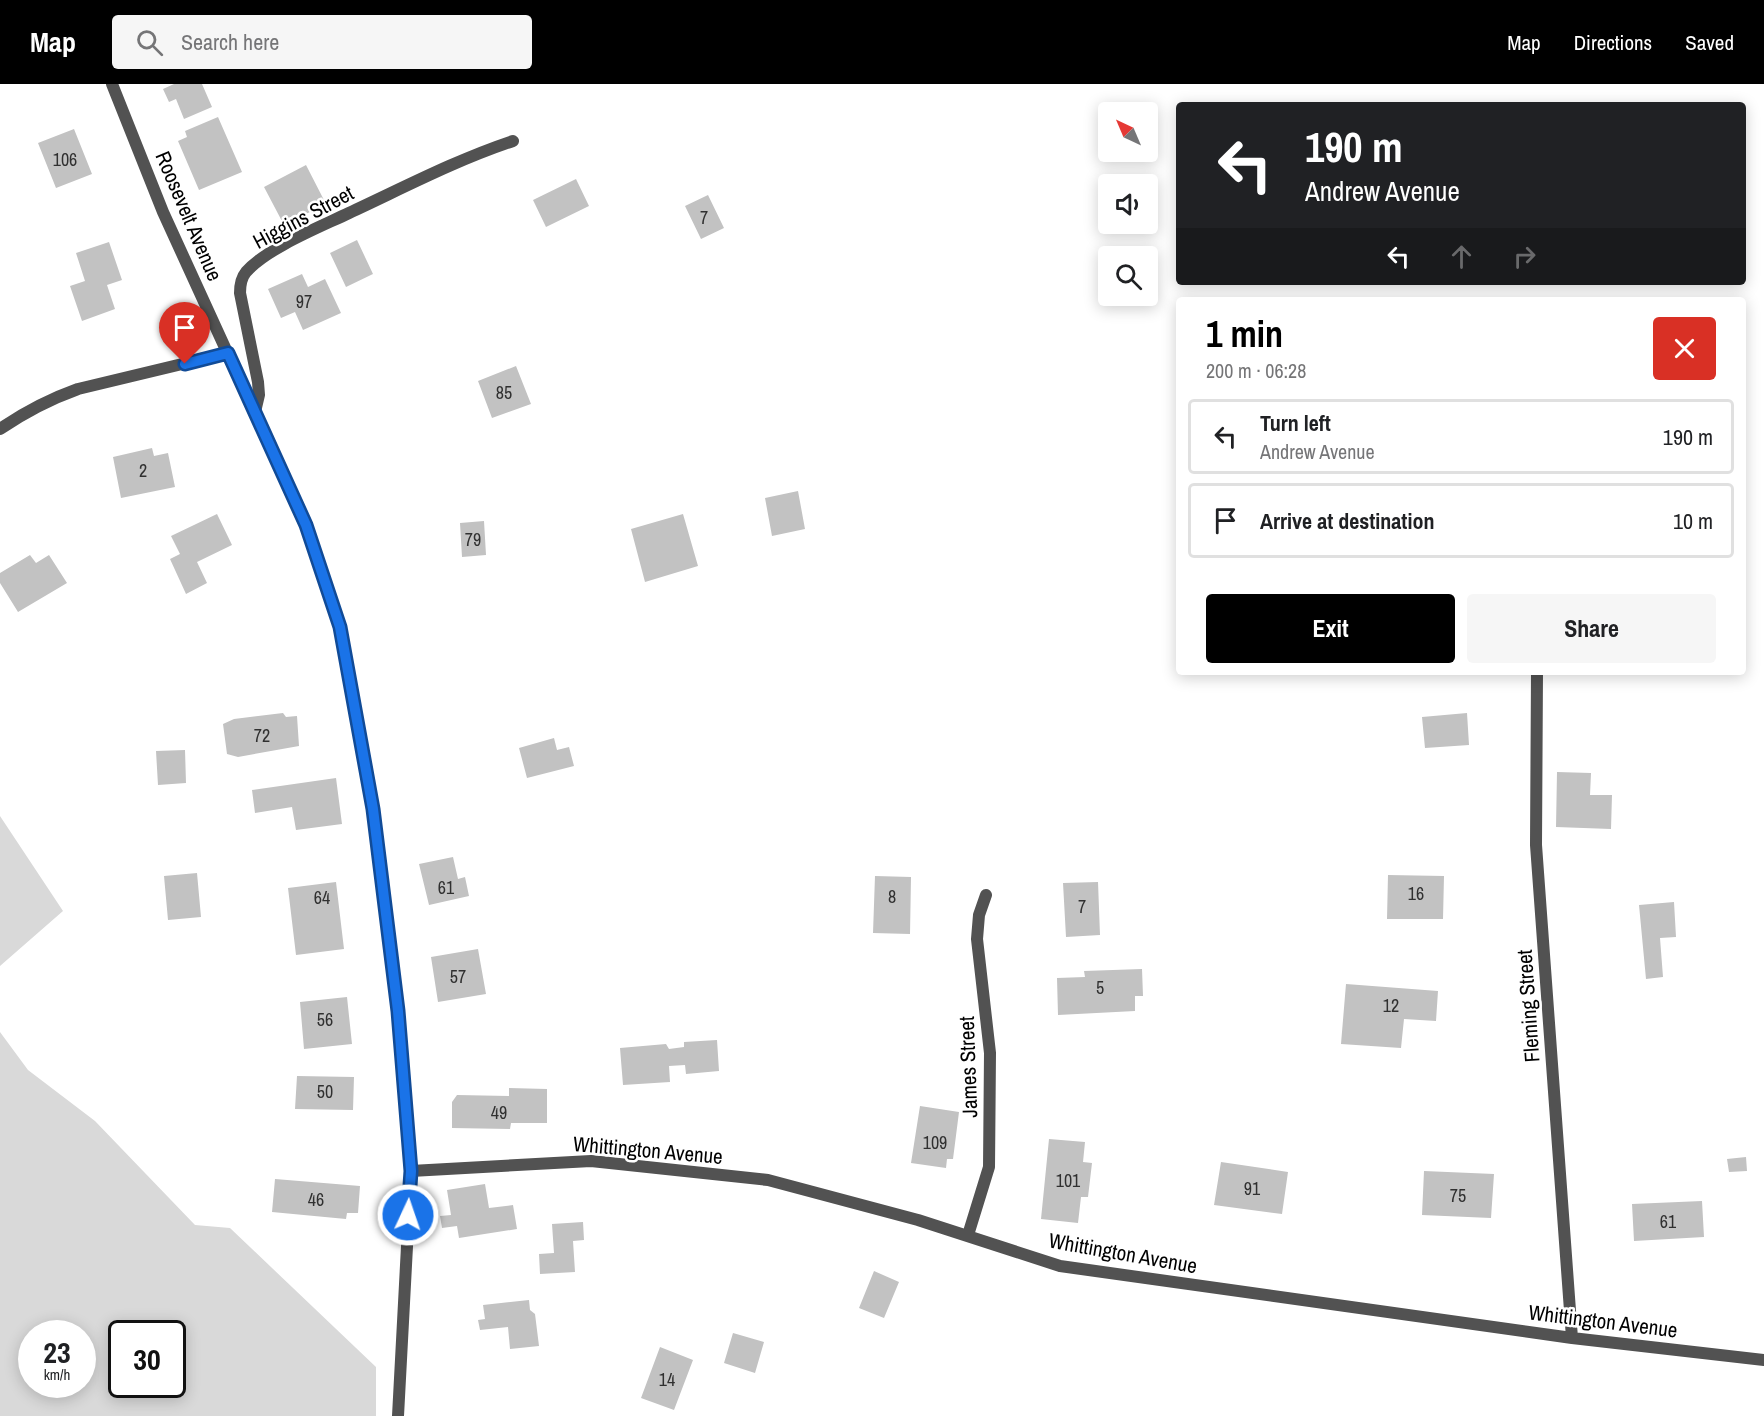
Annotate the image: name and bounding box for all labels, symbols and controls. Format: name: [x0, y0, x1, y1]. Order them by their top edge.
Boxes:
search box: [112, 15, 532, 69]
text: Map: [30, 23, 76, 61]
icon: search: [133, 26, 166, 59]
text: Search here: [181, 27, 279, 57]
text: Map: [1507, 28, 1541, 57]
text: Directions: [1574, 28, 1652, 57]
text: Saved: [1685, 28, 1734, 57]
north arrow: [1098, 102, 1158, 162]
map controls: [1098, 102, 1158, 306]
text: 190 m: [1305, 119, 1403, 175]
icon: left: [1206, 126, 1284, 204]
house number: 106: [53, 147, 77, 172]
street label: Roosevelt Avenue: [149, 147, 229, 285]
text: Andrew Avenue: [1305, 173, 1460, 209]
button: sound: [1098, 174, 1158, 234]
street label: Higgins Street: [248, 178, 359, 256]
house number: 7: [700, 205, 708, 230]
icon: left: [1382, 240, 1415, 273]
icon: ahead: [1445, 240, 1478, 273]
icon: right: [1508, 240, 1541, 273]
button: search: [1098, 246, 1158, 306]
house number: 97: [296, 289, 312, 314]
pin: [159, 302, 210, 364]
text: 1 min: [1206, 310, 1283, 358]
icon: arrive: [168, 311, 201, 344]
button: close: [1653, 317, 1716, 380]
text: 200 m · 06:28: [1206, 357, 1306, 384]
house number: 85: [496, 380, 512, 405]
text: Turn left: [1260, 408, 1331, 438]
icon: left: [1209, 420, 1242, 453]
text: 190 m: [1663, 422, 1713, 452]
text: Andrew Avenue: [1260, 438, 1375, 465]
house number: 2: [139, 458, 147, 483]
icon: arrive: [1209, 504, 1242, 537]
text: Arrive at destination: [1260, 506, 1434, 536]
text: 10 m: [1673, 506, 1713, 536]
house number: 79: [465, 527, 481, 552]
button: Exit: [1206, 594, 1455, 663]
button: Share: [1467, 594, 1716, 663]
house number: 72: [254, 723, 270, 748]
house number: 61: [438, 875, 455, 900]
house number: 16: [1408, 881, 1424, 906]
house number: 8: [888, 884, 896, 909]
house number: 64: [314, 885, 330, 910]
house number: 7: [1078, 894, 1086, 919]
street label: Fleming Street: [1510, 948, 1546, 1063]
house number: 57: [450, 964, 466, 989]
house number: 5: [1096, 975, 1104, 1000]
house number: 12: [1383, 993, 1399, 1018]
house number: 56: [317, 1007, 333, 1032]
street label: James Street: [952, 1016, 984, 1118]
house number: 50: [317, 1079, 333, 1104]
house number: 49: [491, 1100, 507, 1125]
street label: Whittington Avenue: [572, 1129, 724, 1171]
house number: 109: [923, 1130, 947, 1155]
house number: 101: [1056, 1168, 1081, 1193]
house number: 91: [1244, 1176, 1261, 1201]
position arrow: [376, 1183, 440, 1247]
house number: 75: [1450, 1183, 1466, 1208]
house number: 46: [308, 1187, 324, 1212]
house number: 61: [1660, 1209, 1677, 1234]
street label: Whittington Avenue: [1047, 1226, 1199, 1280]
street label: Whittington Avenue: [1527, 1297, 1679, 1345]
speed limit sign: 30: [108, 1320, 186, 1398]
text: 23: [43, 1332, 71, 1372]
text: km/h: [44, 1364, 70, 1385]
house number: 14: [659, 1367, 675, 1392]

